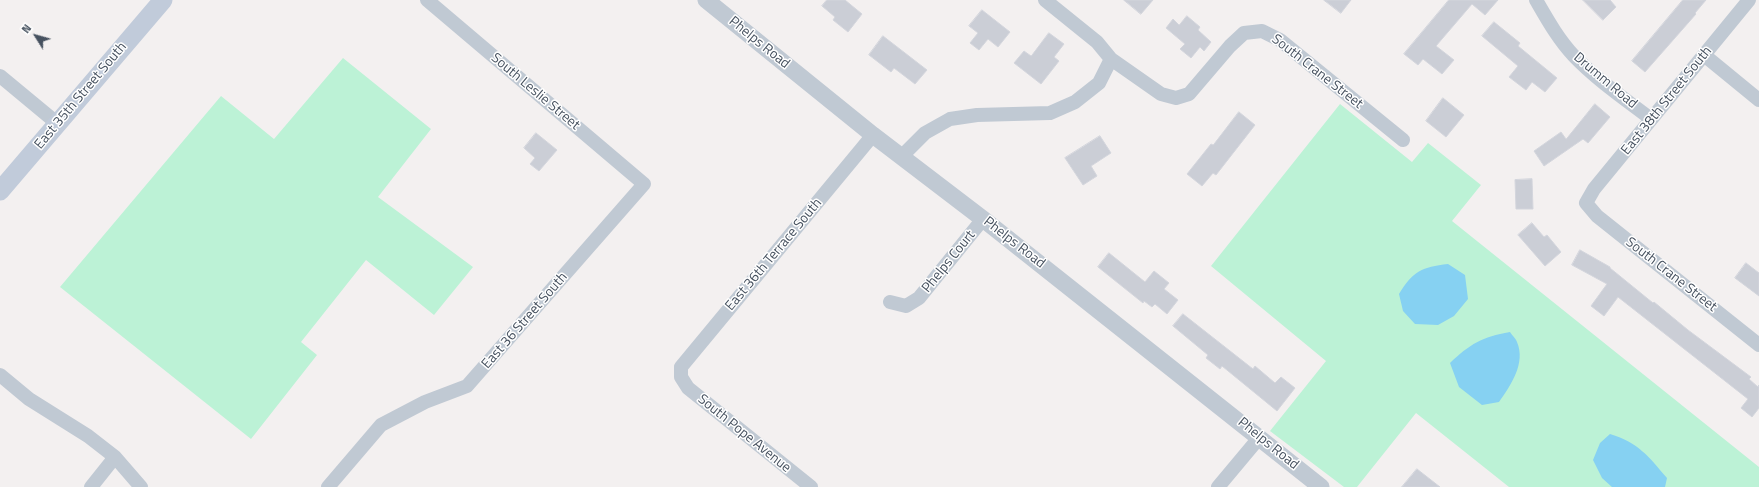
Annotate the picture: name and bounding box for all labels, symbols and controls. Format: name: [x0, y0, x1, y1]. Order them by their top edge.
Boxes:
street label: Phelps Road: [725, 13, 793, 73]
north arrow: [16, 16, 56, 56]
text: N: [18, 21, 35, 37]
street label: South Crane Street: [1268, 31, 1366, 113]
street label: East 35th Street South: [31, 39, 131, 153]
street label: East 38th Street South: [1618, 43, 1716, 159]
street label: Drumm Road: [1570, 49, 1640, 113]
street label: South Leslie Street: [487, 50, 583, 134]
street label: East 36th Terrace South: [722, 195, 826, 315]
street label: Phelps Road: [980, 214, 1048, 272]
street label: Phelps Court: [919, 228, 979, 296]
street label: South Crane Street: [1622, 234, 1720, 316]
street label: East 36 Street South: [479, 269, 571, 373]
street label: South Pope Avenue: [694, 391, 794, 477]
street label: Phelps Road: [1234, 414, 1302, 474]

